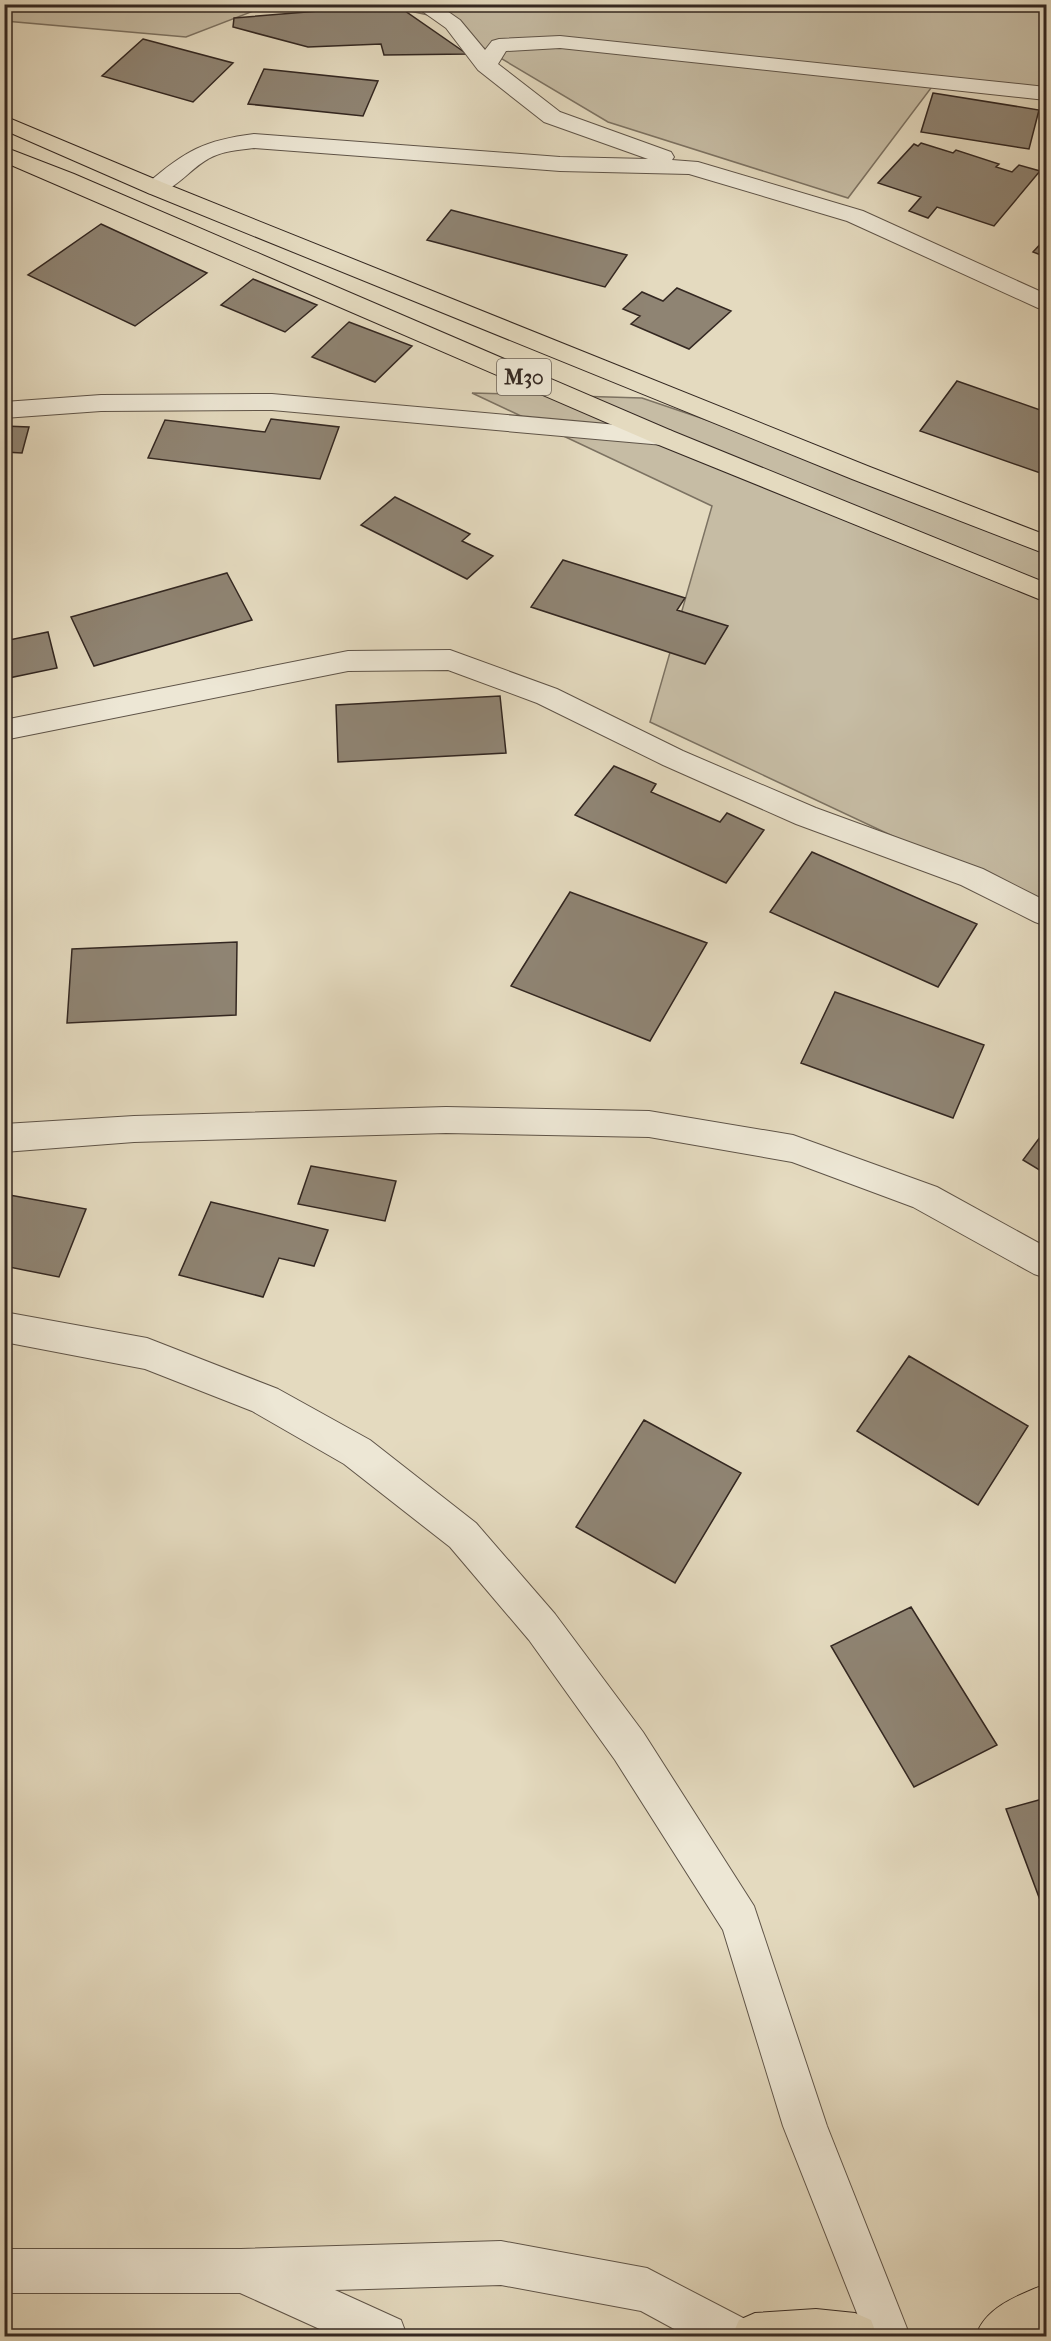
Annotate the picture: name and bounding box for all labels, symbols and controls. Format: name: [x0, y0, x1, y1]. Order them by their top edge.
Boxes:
road number: M30: [497, 359, 551, 395]

